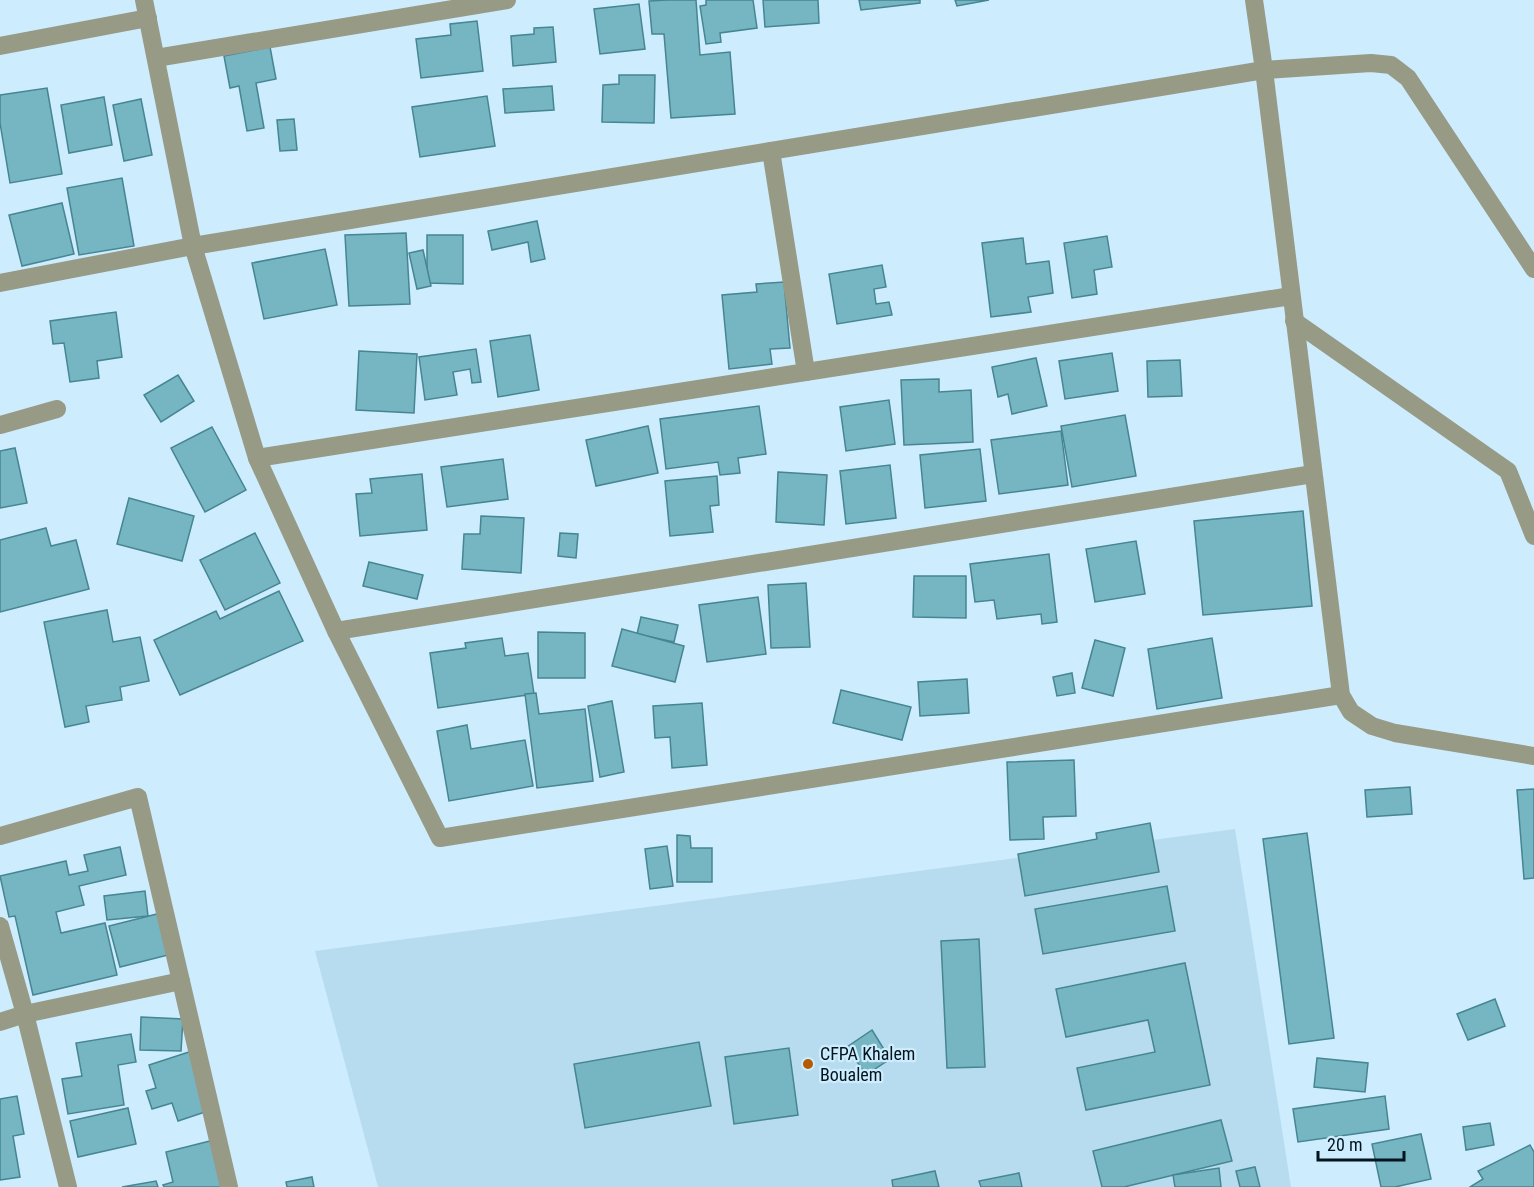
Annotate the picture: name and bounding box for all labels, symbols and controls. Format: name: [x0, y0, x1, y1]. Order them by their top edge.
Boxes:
place label: CFPA Khalem Boualem: [820, 1043, 915, 1085]
marker: CFPA Khalem Boualem: [801, 1057, 815, 1071]
scale bar: [1318, 1124, 1404, 1162]
text: 20 m: [1327, 1134, 1362, 1155]

